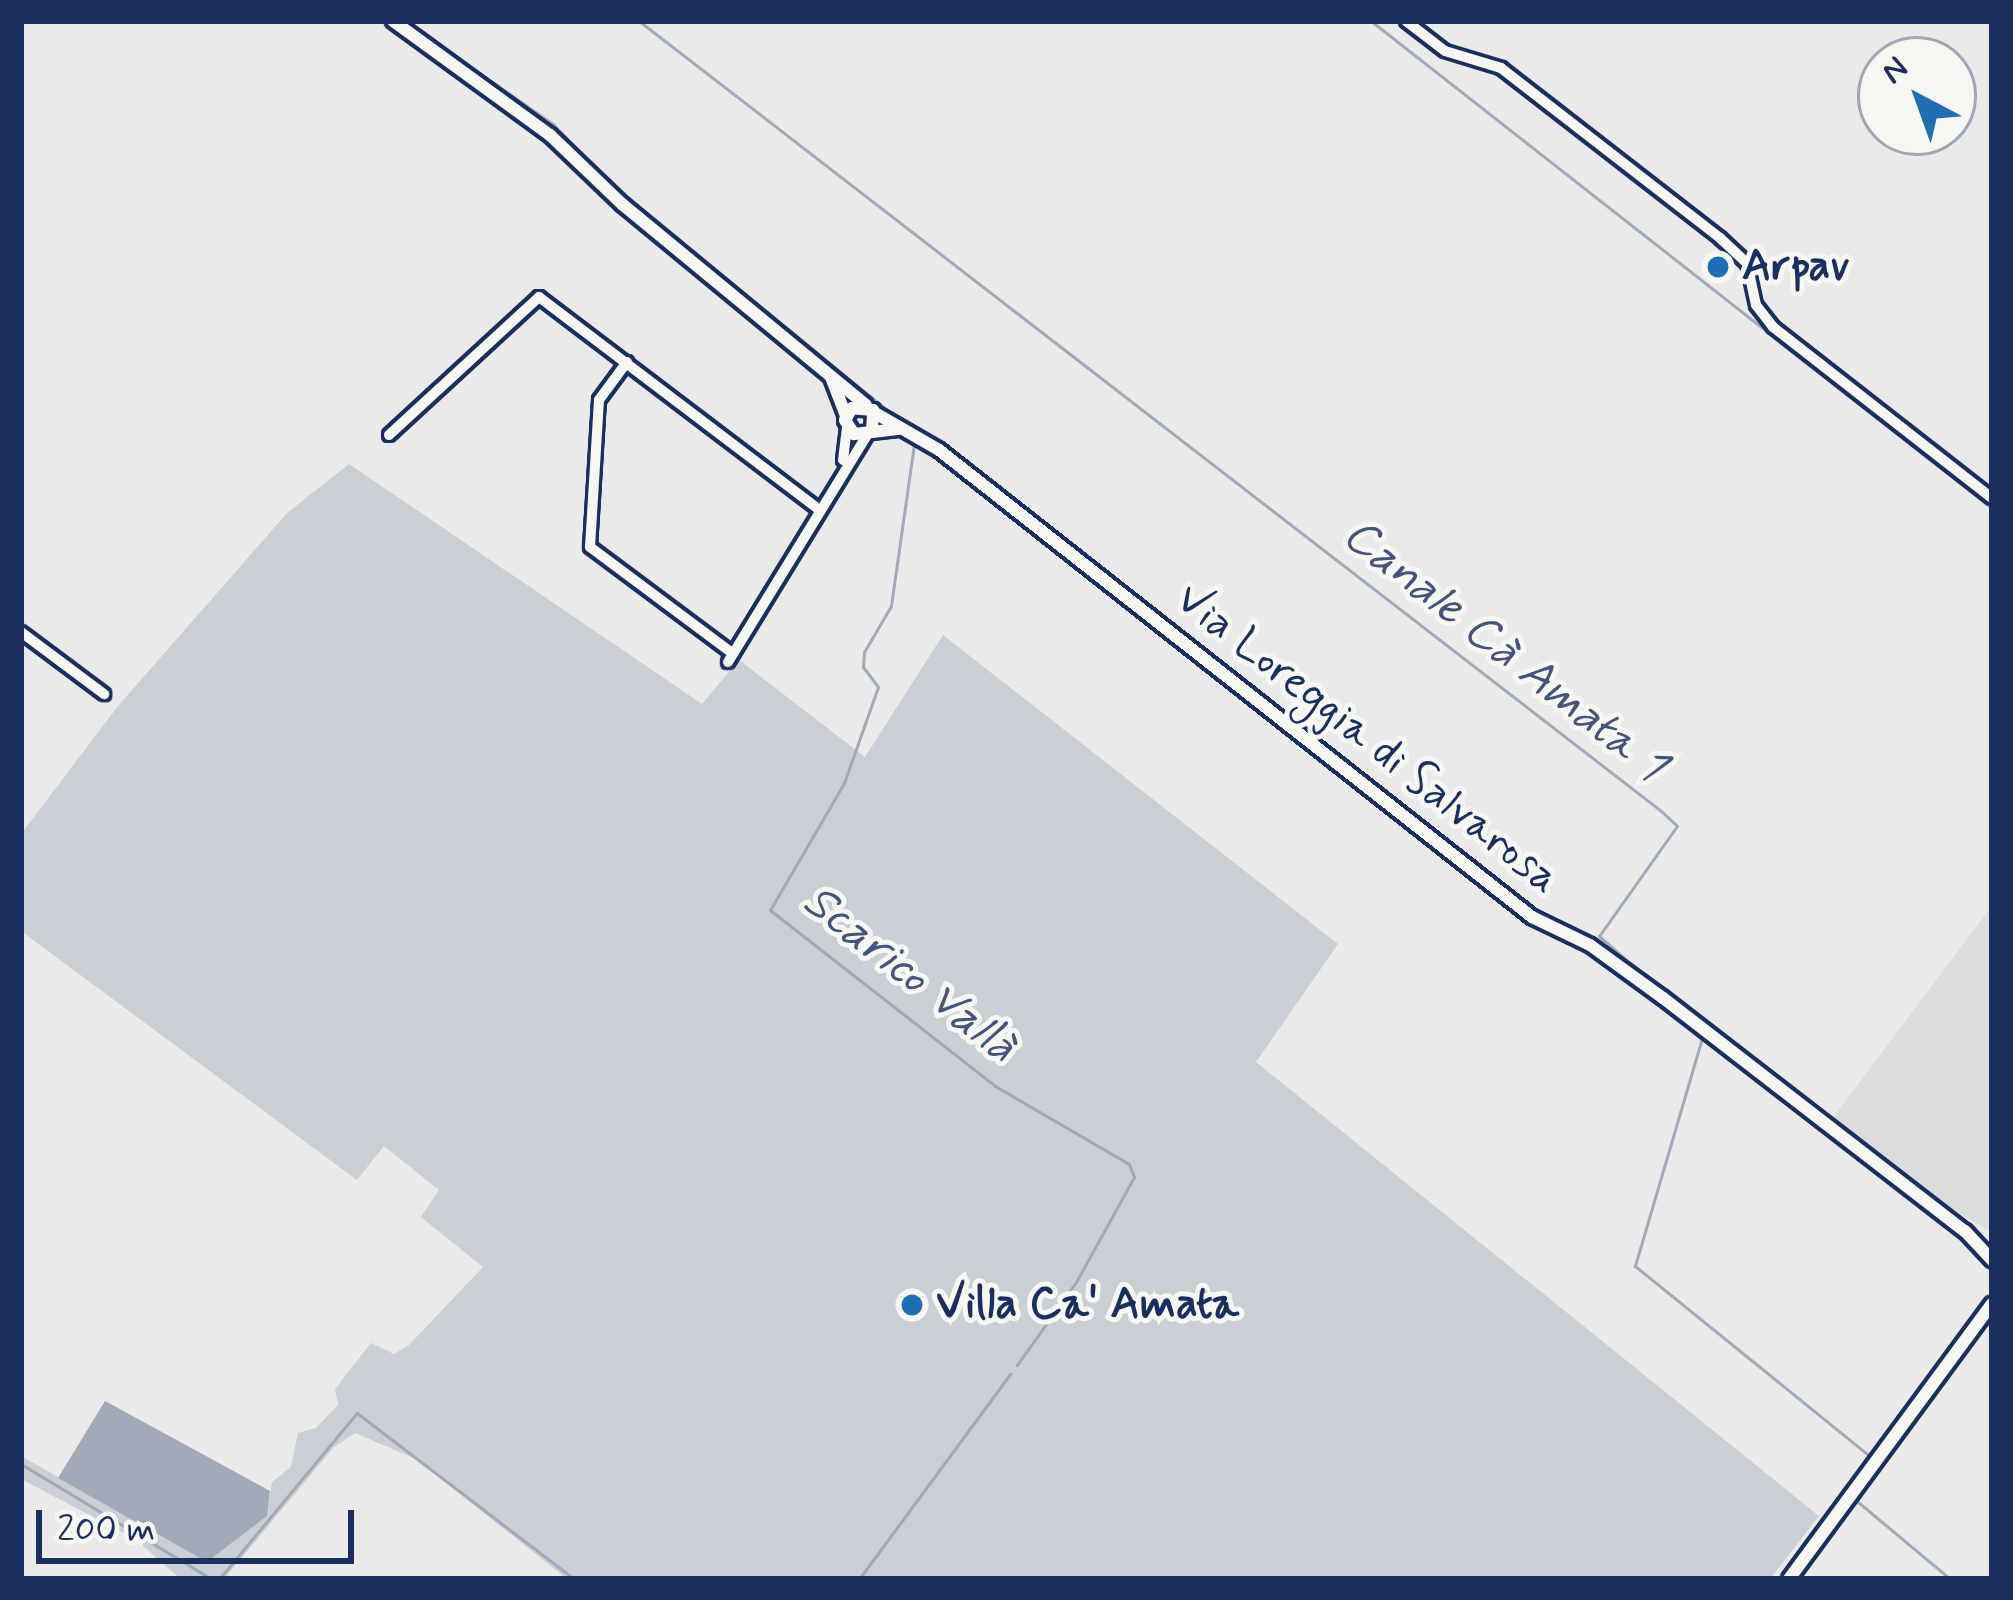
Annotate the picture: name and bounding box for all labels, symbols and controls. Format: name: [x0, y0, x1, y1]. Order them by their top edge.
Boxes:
north arrow: [1857, 36, 1977, 156]
text: N: [1873, 47, 1918, 95]
place label: Arpav: [1742, 240, 1849, 294]
marker: Arpav: [1705, 254, 1731, 280]
water label: Canale Cà Amata 1: [1331, 506, 1677, 794]
street label: Via Loreggia di Salvarosa: [1165, 573, 1569, 905]
water label: Scarico Vallà: [792, 873, 1028, 1075]
place label: Villa Ca' Amata: [936, 1278, 1235, 1332]
marker: Villa Ca' Amata: [899, 1292, 925, 1318]
scale bar: [42, 1486, 360, 1560]
text: 200 m: [57, 1507, 155, 1554]

